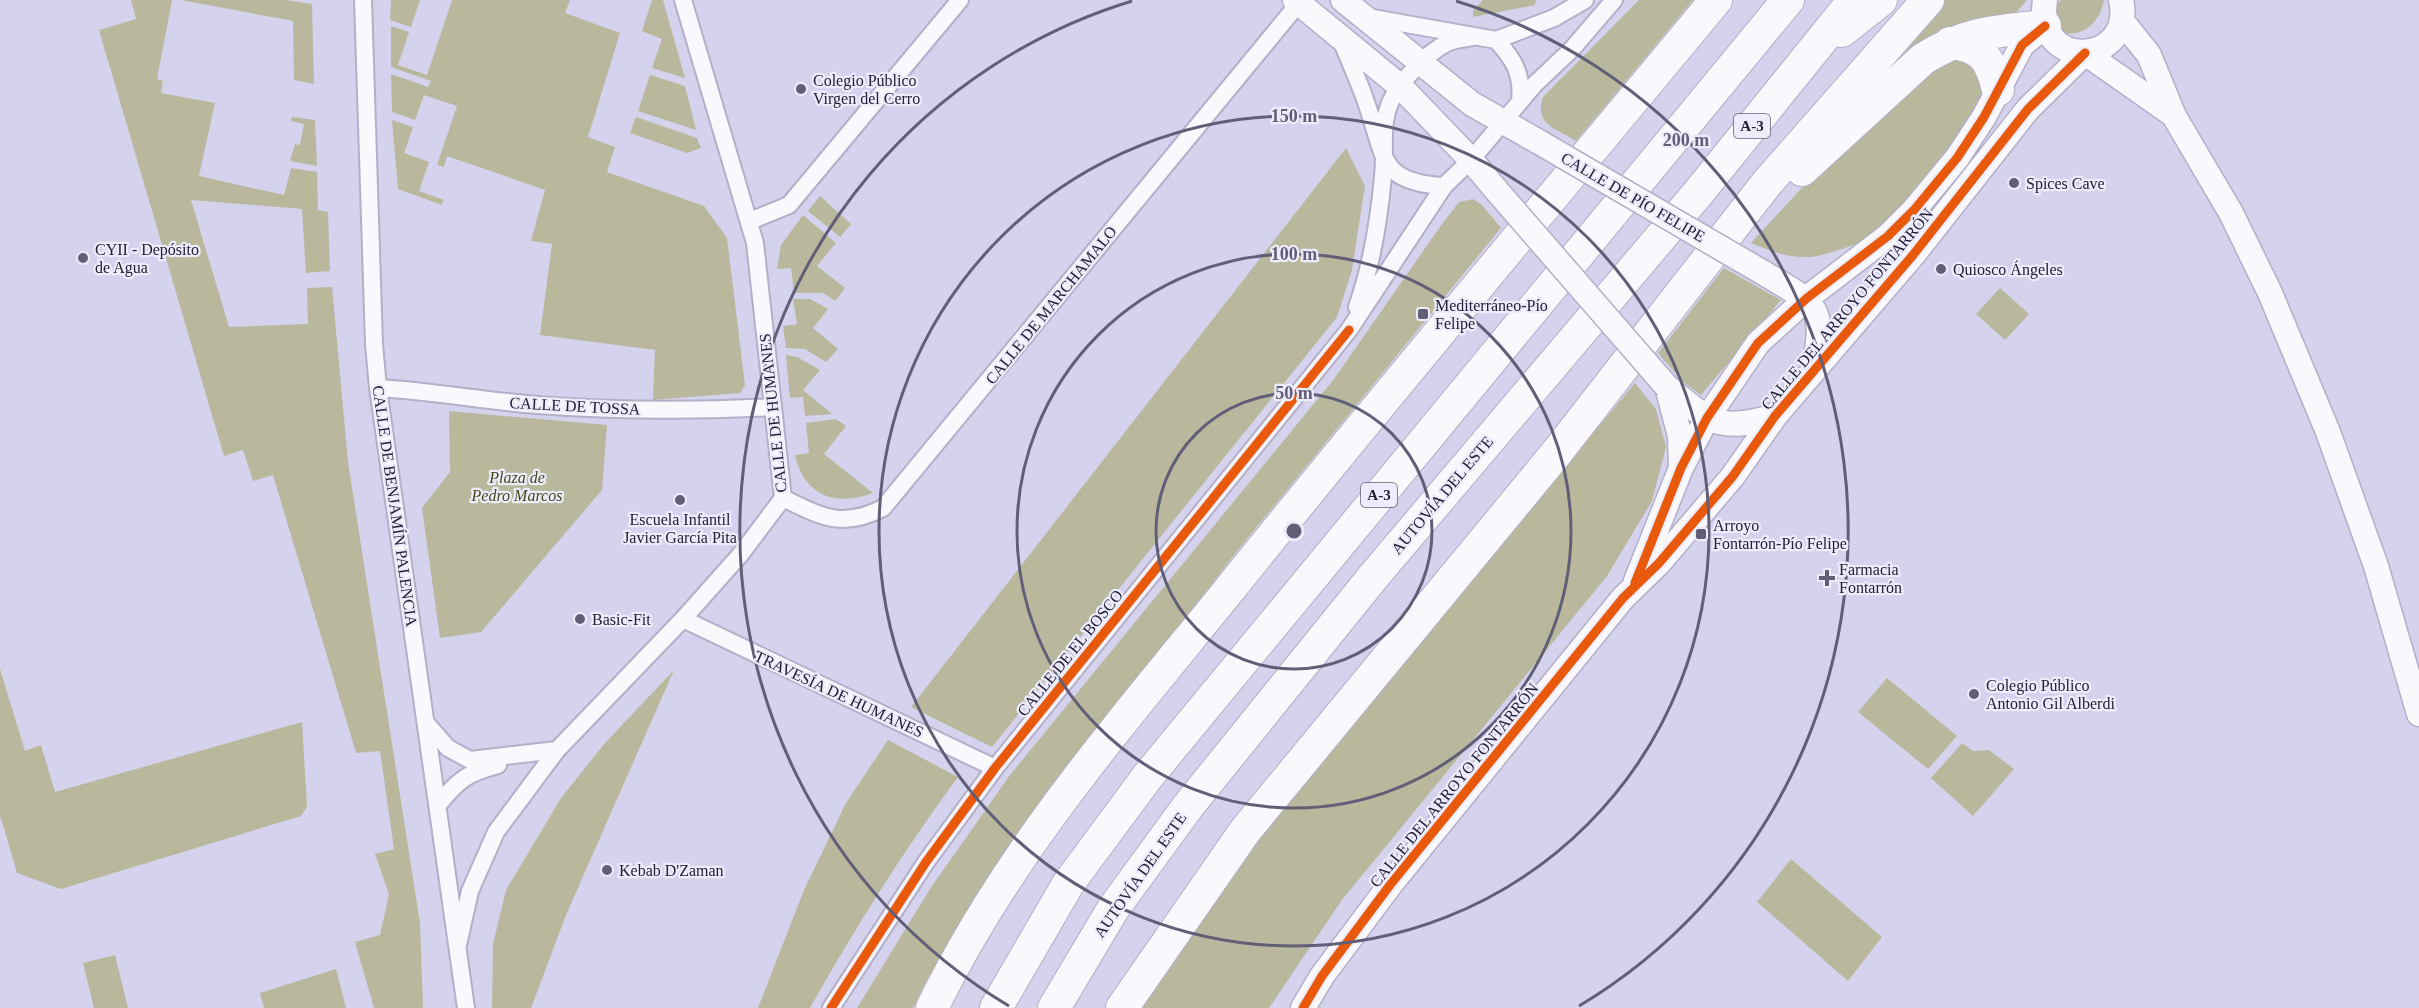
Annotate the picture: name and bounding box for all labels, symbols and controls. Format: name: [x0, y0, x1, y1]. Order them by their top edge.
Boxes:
place label: Colegio Público Virgen del Cerro: [813, 72, 920, 108]
marker: Colegio Público Virgen del Cerro: [794, 82, 808, 96]
text: 150 m: [1271, 106, 1317, 126]
road number: A-3: [1734, 114, 1770, 138]
text: 200 m: [1663, 130, 1709, 150]
street label: CALLE DE PÍO FELIPE: [1558, 148, 1708, 245]
place label: Spices Cave: [2026, 175, 2105, 193]
marker: Spices Cave: [2007, 176, 2021, 190]
street label: CALLE DEL ARROYO FONTARRÓN: [1757, 204, 1936, 413]
street label: CALLE DE MARCHAMALO: [982, 223, 1120, 387]
place label: CYII - Depósito de Agua: [95, 241, 199, 277]
text: 100 m: [1271, 244, 1317, 264]
marker: CYII - Depósito de Agua: [76, 251, 90, 265]
place label: Quiosco Ángeles: [1953, 260, 2063, 279]
marker: Quiosco Ángeles: [1934, 262, 1948, 276]
place label: Mediterráneo-Pío Felipe: [1435, 297, 1548, 333]
marker: Mediterráneo-Pío Felipe: [1416, 307, 1430, 321]
street label: CALLE DE HUMANES: [756, 333, 790, 493]
text: 50 m: [1275, 383, 1313, 403]
street label: CALLE DE BENJAMÍN PALENCIA: [370, 384, 421, 628]
street label: CALLE DE TOSSA: [509, 394, 641, 418]
street label: AUTOVÍA DEL ESTE: [1387, 432, 1496, 557]
park label: Plaza de Pedro Marcos: [471, 469, 562, 504]
road number: A-3: [1361, 483, 1397, 507]
marker: Escuela Infantil Javier García Pita: [673, 493, 687, 507]
place label: Escuela Infantil Javier García Pita: [623, 511, 737, 546]
place label: Arroyo Fontarrón-Pío Felipe: [1713, 517, 1847, 553]
centre of rings: [1284, 521, 1304, 541]
marker: Arroyo Fontarrón-Pío Felipe: [1694, 527, 1708, 541]
place label: Farmacia Fontarrón: [1839, 561, 1902, 596]
marker: Farmacia Fontarrón: [1820, 571, 1834, 585]
street label: CALLE DE EL BOSCO: [1014, 587, 1126, 719]
place label: Basic-Fit: [592, 611, 651, 628]
marker: Basic-Fit: [573, 612, 587, 626]
street label: TRAVESÍA DE HUMANES: [752, 646, 927, 741]
place label: Colegio Público Antonio Gil Alberdi: [1986, 677, 2115, 712]
street label: CALLE DEL ARROYO FONTARRÓN: [1366, 679, 1542, 890]
marker: Colegio Público Antonio Gil Alberdi: [1967, 687, 1981, 701]
street label: AUTOVÍA DEL ESTE: [1090, 809, 1190, 941]
place label: Kebab D'Zaman: [619, 862, 724, 879]
marker: Kebab D'Zaman: [600, 863, 614, 877]

